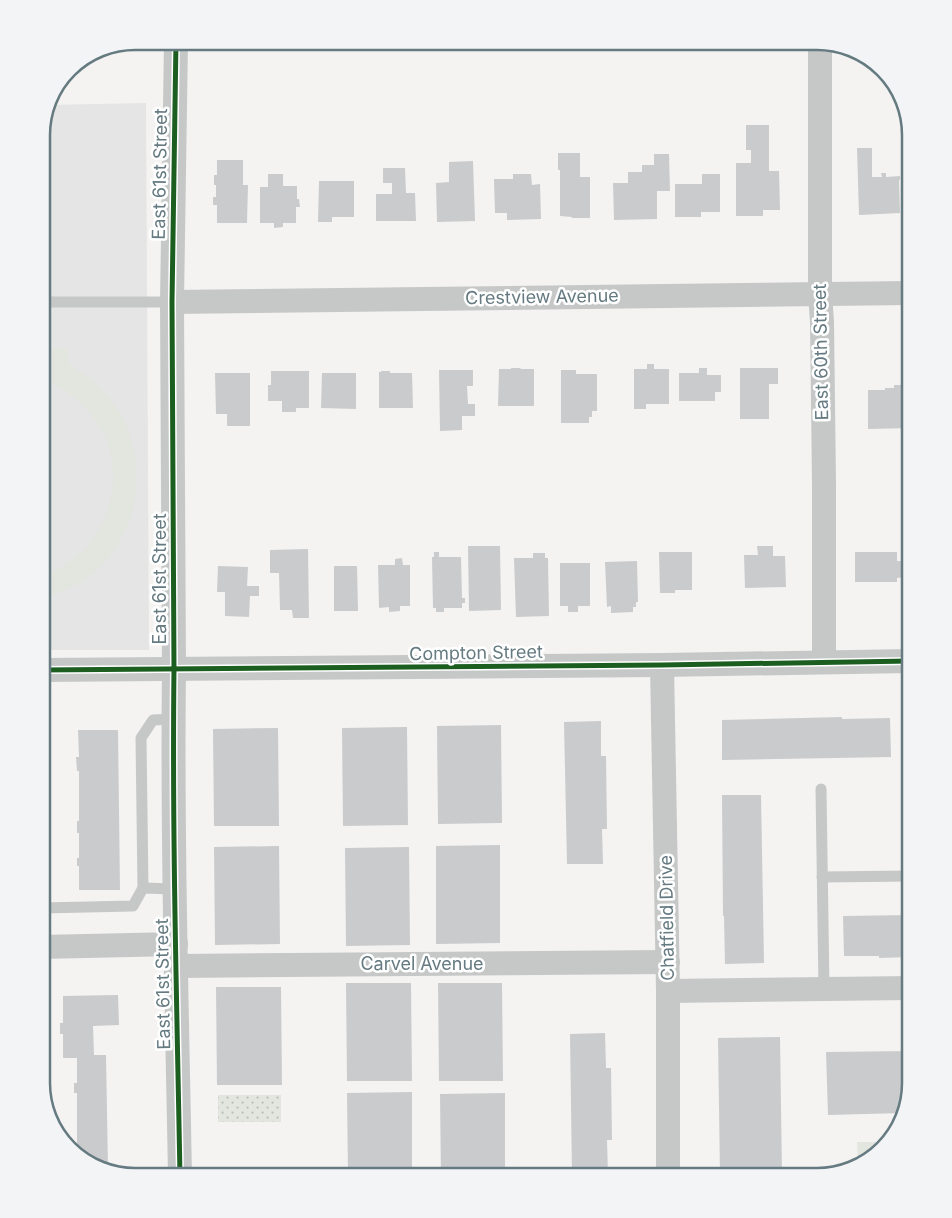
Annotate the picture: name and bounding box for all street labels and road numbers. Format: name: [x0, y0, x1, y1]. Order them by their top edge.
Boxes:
street label: East 61st Street: [148, 108, 171, 240]
street label: East 60th Street: [809, 283, 832, 420]
street label: Crestview Avenue: [465, 285, 619, 308]
street label: East 61st Street: [149, 513, 170, 645]
street label: Compton Street: [409, 641, 543, 664]
street label: Chatfield Drive: [655, 855, 678, 981]
street label: East 61st Street: [151, 918, 174, 1050]
street label: Carvel Avenue: [360, 953, 484, 974]

